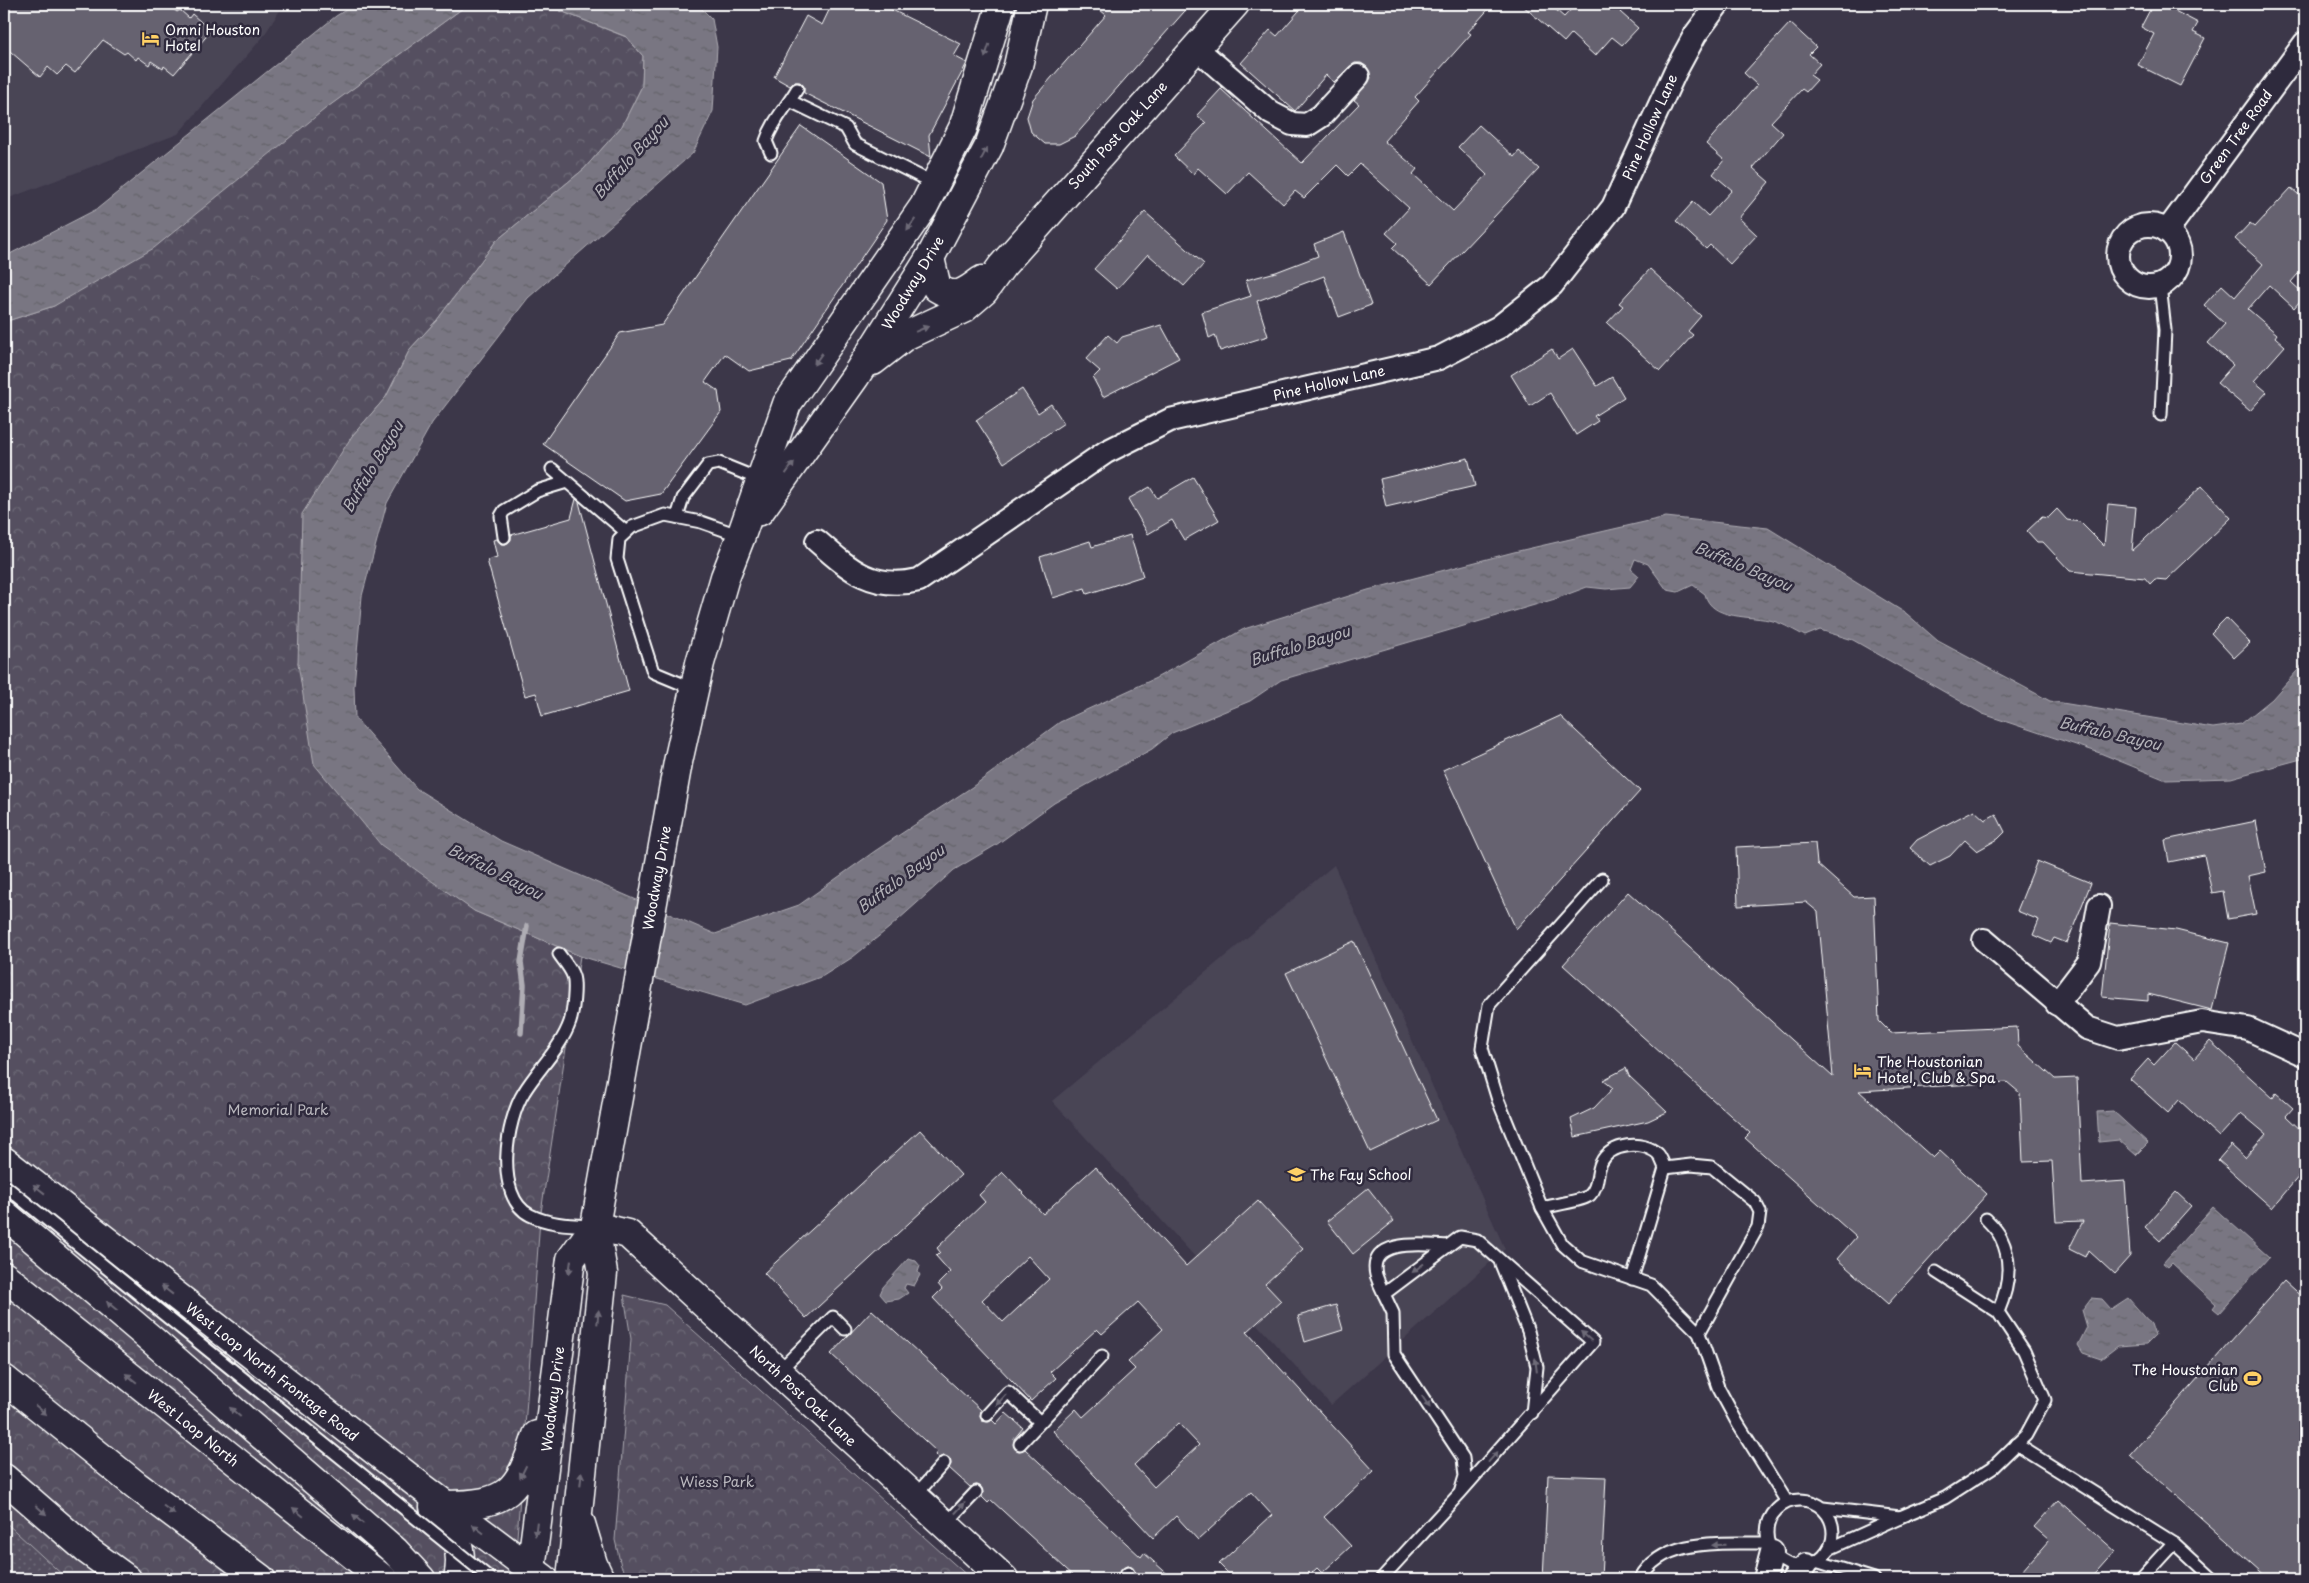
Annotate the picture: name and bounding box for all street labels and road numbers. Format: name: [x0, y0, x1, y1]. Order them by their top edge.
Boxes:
street label: Pine Hollow Lane: [1617, 70, 1682, 183]
street label: South Post Oak Lane: [1063, 76, 1172, 194]
street label: Green Tree Road: [2194, 85, 2277, 188]
street label: Woodway Drive: [876, 232, 949, 334]
street label: Pine Hollow Lane: [1271, 359, 1387, 406]
street label: Woodway Drive: [637, 824, 676, 932]
street label: West Loop North Frontage Road: [182, 1299, 362, 1445]
street label: North Post Oak Lane: [745, 1340, 862, 1451]
street label: Woodway Drive: [536, 1345, 569, 1453]
street label: West Loop North: [144, 1386, 242, 1470]

